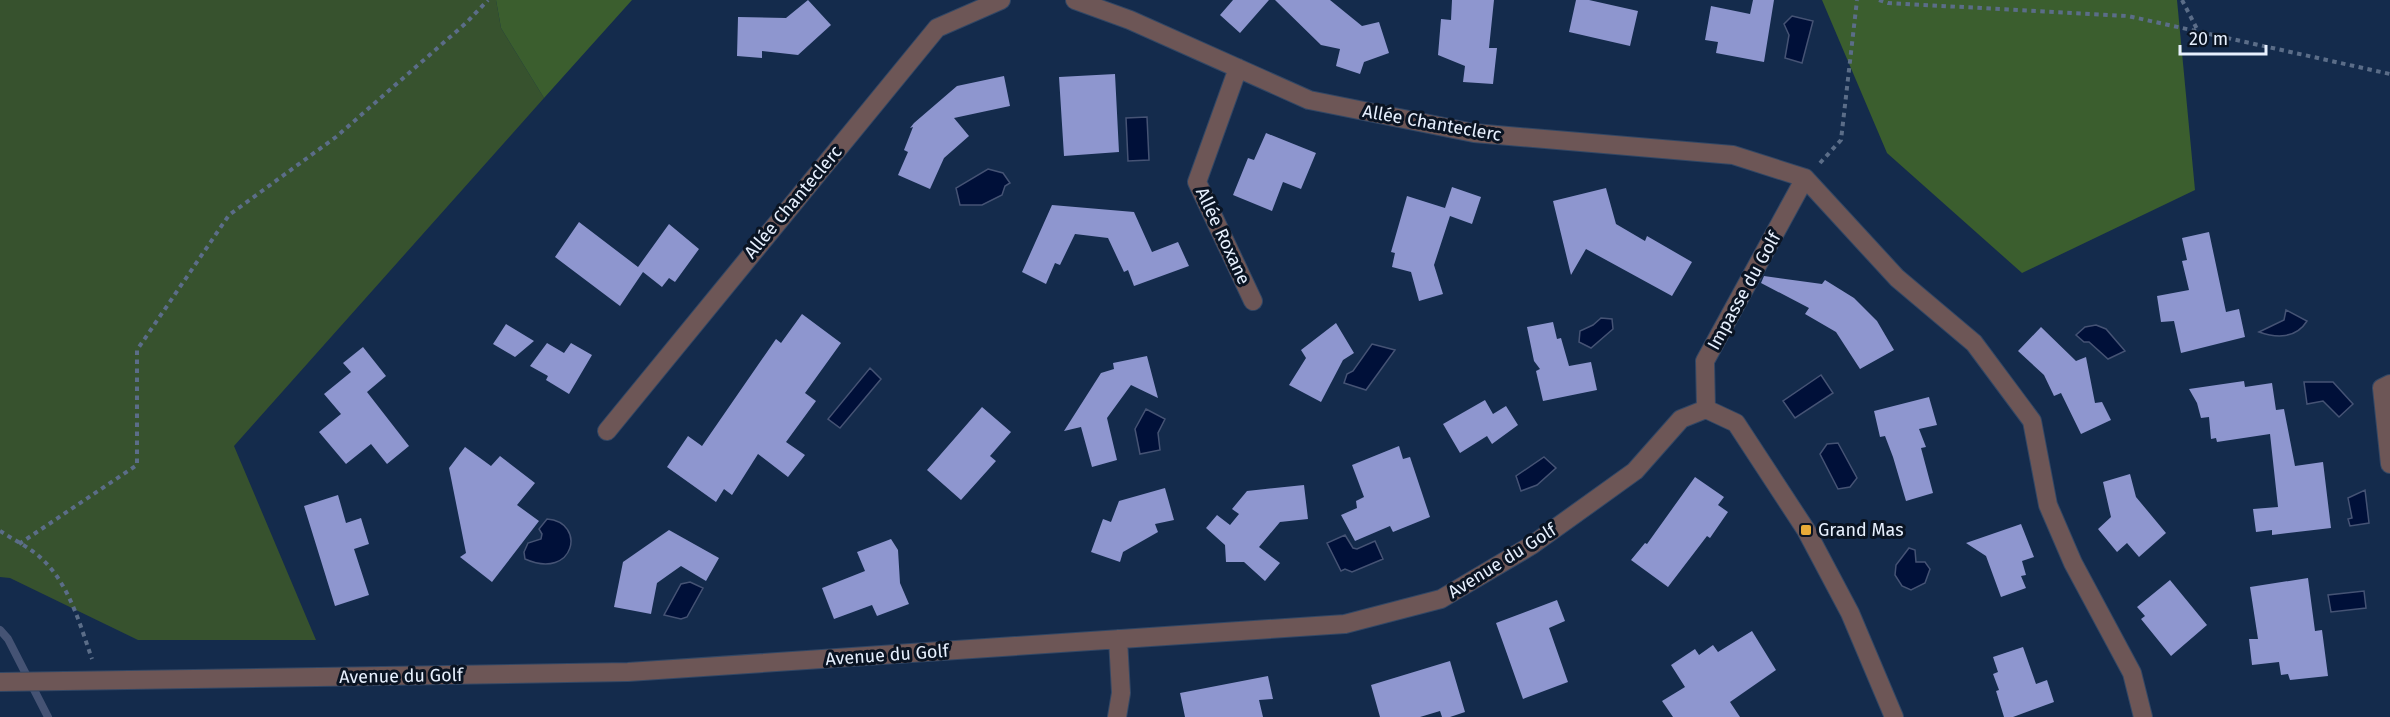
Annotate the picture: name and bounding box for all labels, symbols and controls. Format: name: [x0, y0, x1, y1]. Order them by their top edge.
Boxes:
scale bar: [2180, 18, 2266, 56]
text: 20 m: [2189, 28, 2228, 50]
street label: Allée Chanteclerc: [1361, 100, 1504, 146]
street label: Allée Chanteclerc: [739, 141, 847, 263]
street label: Allée Roxane: [1191, 184, 1255, 288]
street label: Impasse du Golf: [1703, 227, 1786, 354]
street label: Avenue du Golf: [1444, 518, 1562, 603]
place label: Grand Mas: [1818, 519, 1904, 541]
marker: Grand Mas: [1799, 523, 1813, 537]
street label: Avenue du Golf: [825, 640, 951, 670]
street label: Avenue du Golf: [339, 664, 465, 688]

